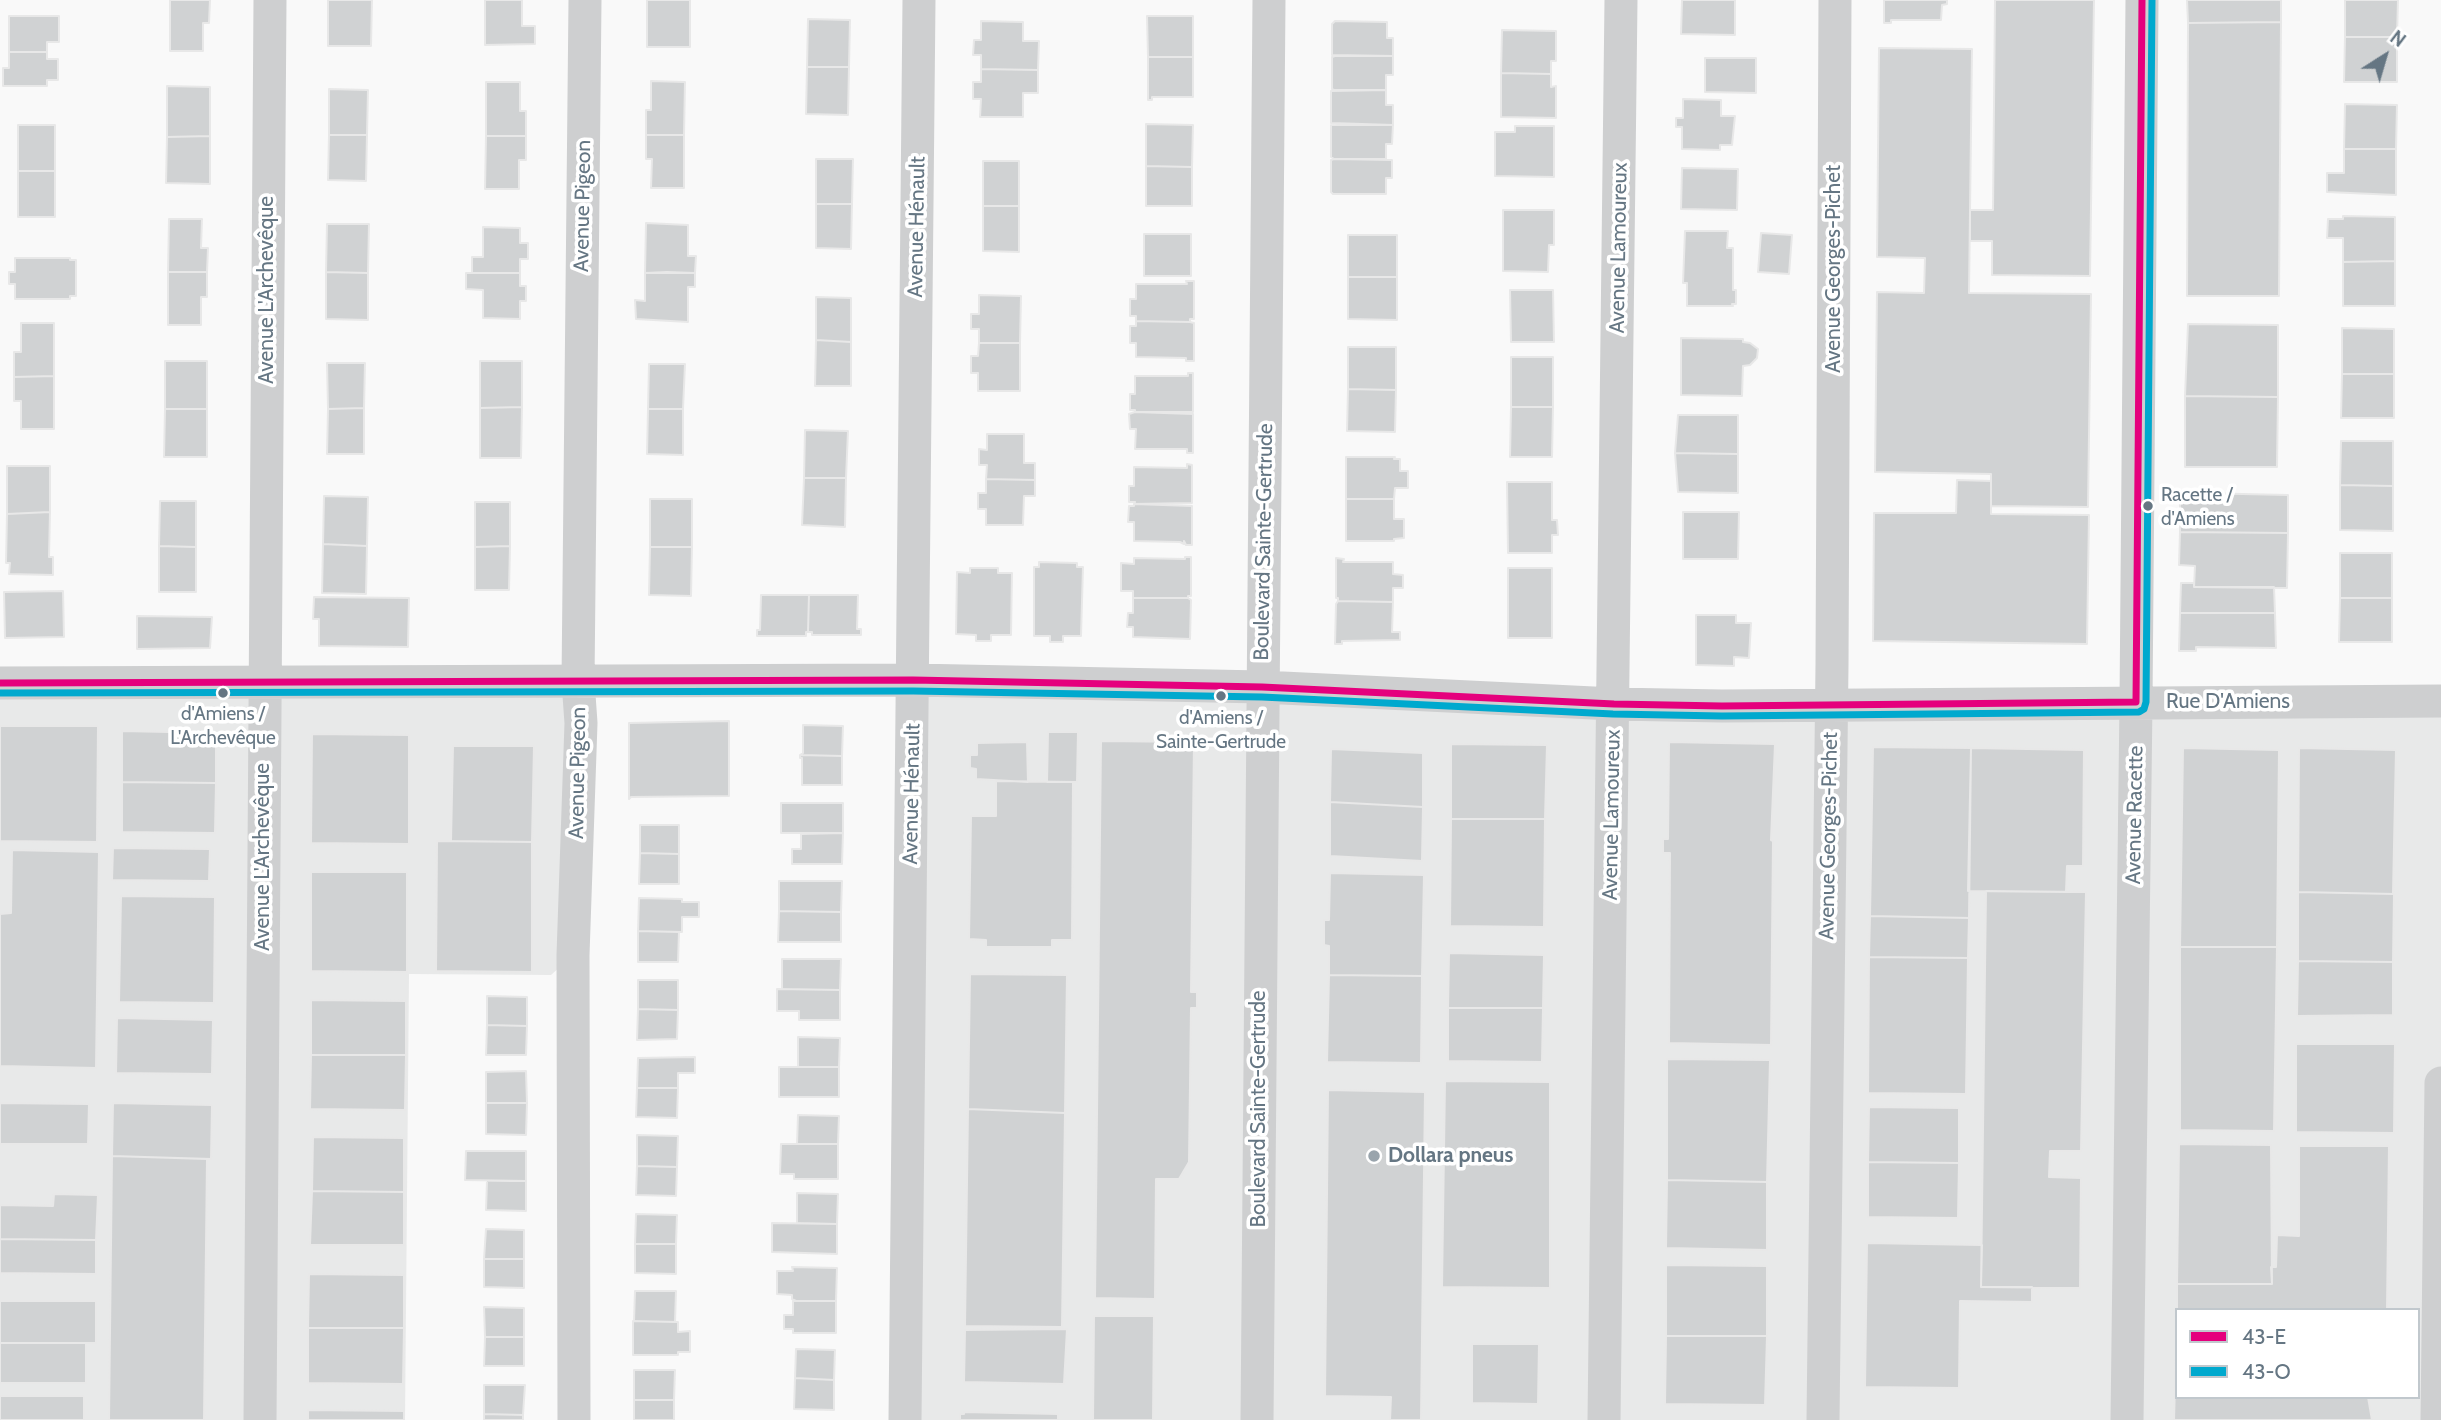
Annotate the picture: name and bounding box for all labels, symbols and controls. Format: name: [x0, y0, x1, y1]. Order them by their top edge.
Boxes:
north arrow: [2350, 21, 2420, 91]
text: N: [2386, 26, 2410, 52]
street label: Avenue Pigeon: [569, 140, 597, 272]
street label: Avenue Hénault: [903, 156, 931, 298]
street label: Avenue Lamoureux: [1605, 162, 1633, 334]
street label: Avenue Georges-Pichet: [1821, 165, 1847, 373]
street label: Avenue L'Archevêque: [254, 196, 280, 384]
street label: Boulevard Sainte-Gertrude: [1249, 423, 1279, 661]
place label: Racette / d'Amiens: [2161, 484, 2235, 528]
marker: Racette / d'Amiens: [2141, 499, 2155, 513]
marker: d'Amiens / L'Archevêque: [216, 686, 230, 700]
marker: d'Amiens / Sainte-Gertrude: [1214, 689, 1228, 703]
street label: Rue D'Amiens: [2166, 689, 2290, 715]
place label: d'Amiens / L'Archevêque: [170, 703, 276, 747]
street label: Avenue Pigeon: [564, 707, 592, 839]
place label: d'Amiens / Sainte-Gertrude: [1156, 707, 1286, 751]
street label: Avenue Hénault: [898, 723, 926, 865]
street label: Avenue Lamoureux: [1598, 729, 1626, 901]
street label: Avenue Georges-Pichet: [1815, 732, 1843, 940]
street label: Avenue Racette: [2121, 745, 2149, 885]
street label: Avenue L'Archevêque: [250, 763, 276, 951]
street label: Boulevard Sainte-Gertrude: [1246, 990, 1272, 1228]
place label: Dollara pneus: [1388, 1143, 1513, 1169]
marker: Dollara pneus: [1366, 1148, 1382, 1164]
legend: [2175, 1308, 2420, 1399]
text: 43-E: [2242, 1324, 2286, 1349]
text: 43-O: [2242, 1359, 2291, 1384]

